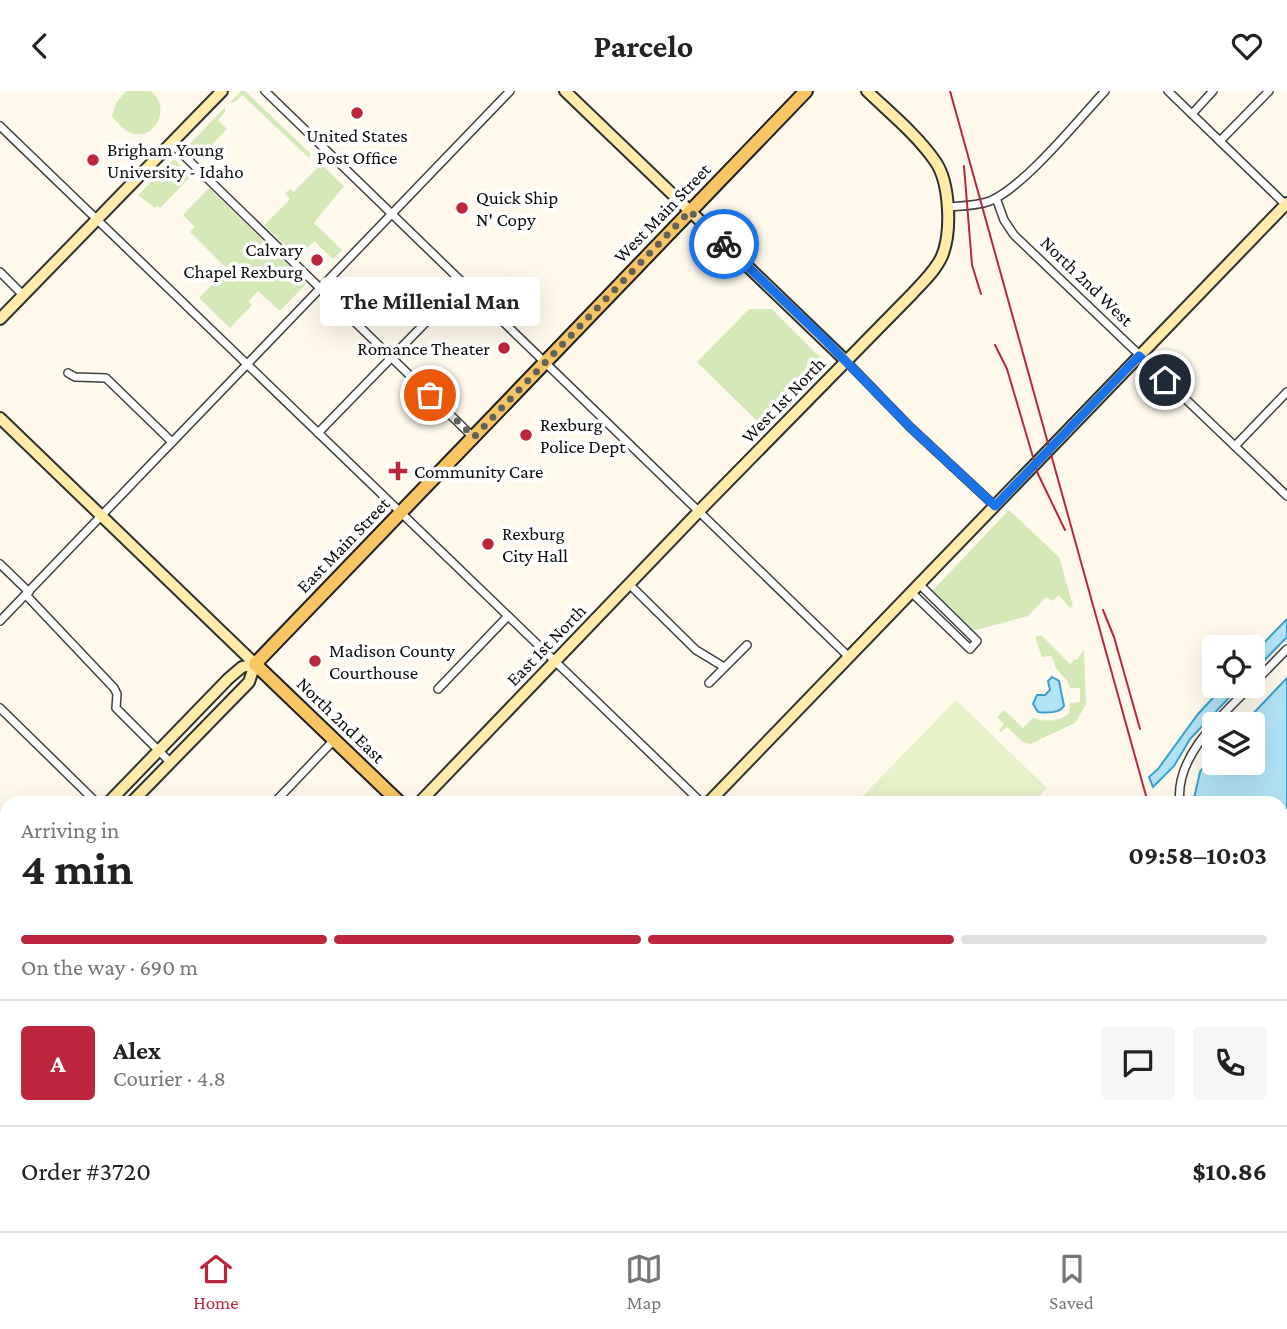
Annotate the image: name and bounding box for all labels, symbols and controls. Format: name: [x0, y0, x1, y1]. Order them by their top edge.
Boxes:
icon: back: [21, 27, 59, 65]
icon: heart: [1228, 27, 1266, 65]
text: Parcelo: [594, 28, 693, 64]
marker: United States Post Office: [349, 105, 365, 121]
place label: United States Post Office: [306, 125, 408, 168]
place label: Brigham Young University - Idaho: [107, 139, 244, 182]
marker: Brigham Young University - Idaho: [85, 152, 101, 168]
street label: West Main Street: [609, 158, 715, 267]
place label: Quick Ship N' Copy: [476, 187, 558, 230]
marker: Quick Ship N' Copy: [454, 200, 470, 216]
courier: [689, 209, 759, 279]
icon: bike: [705, 225, 743, 263]
street label: North 2nd West: [1036, 232, 1138, 331]
place label: Calvary Chapel Rexburg: [183, 239, 303, 282]
marker: Calvary Chapel Rexburg: [309, 252, 325, 268]
callout: The Millenial Man: [320, 276, 540, 325]
text: The Millenial Man: [340, 288, 520, 314]
place label: Romance Theater: [357, 338, 490, 359]
marker: Romance Theater: [496, 340, 512, 356]
pin: [1135, 350, 1195, 410]
street label: West 1st North: [737, 353, 829, 447]
icon: home: [1146, 361, 1184, 399]
pin: [400, 365, 460, 425]
icon: bag: [411, 376, 449, 414]
place label: Rexburg Police Dept: [540, 414, 626, 457]
marker: Rexburg Police Dept: [518, 427, 534, 443]
marker: Community Care: [388, 461, 408, 481]
place label: Community Care: [414, 461, 543, 482]
street label: East Main Street: [292, 493, 394, 597]
place label: Rexburg City Hall: [502, 523, 568, 566]
marker: Rexburg City Hall: [480, 536, 496, 552]
street label: East 1st North: [502, 600, 590, 690]
map controls: [1202, 635, 1265, 775]
button: locate: [1202, 635, 1265, 698]
place label: Madison County Courthouse: [329, 640, 455, 683]
marker: Madison County Courthouse: [307, 653, 323, 669]
street label: North 2nd East: [293, 673, 390, 768]
button: layers: [1202, 712, 1265, 775]
text: Arriving in: [21, 817, 119, 843]
text: 09:58–10:03: [1128, 841, 1267, 870]
text: 4 min: [21, 843, 133, 894]
text: On the way · 690 m: [21, 954, 198, 980]
button: chat: [1101, 1026, 1175, 1100]
button: phone: [1193, 1026, 1267, 1100]
text: Alex: [113, 1036, 161, 1065]
text: A: [50, 1049, 66, 1078]
text: Courier · 4.8: [113, 1065, 226, 1091]
text: Order #3720: [21, 1157, 151, 1186]
text: $10.86: [1193, 1157, 1267, 1186]
tab: Home: [193, 1250, 239, 1313]
tab: Map: [625, 1250, 663, 1313]
tab: Saved: [1049, 1250, 1094, 1313]

